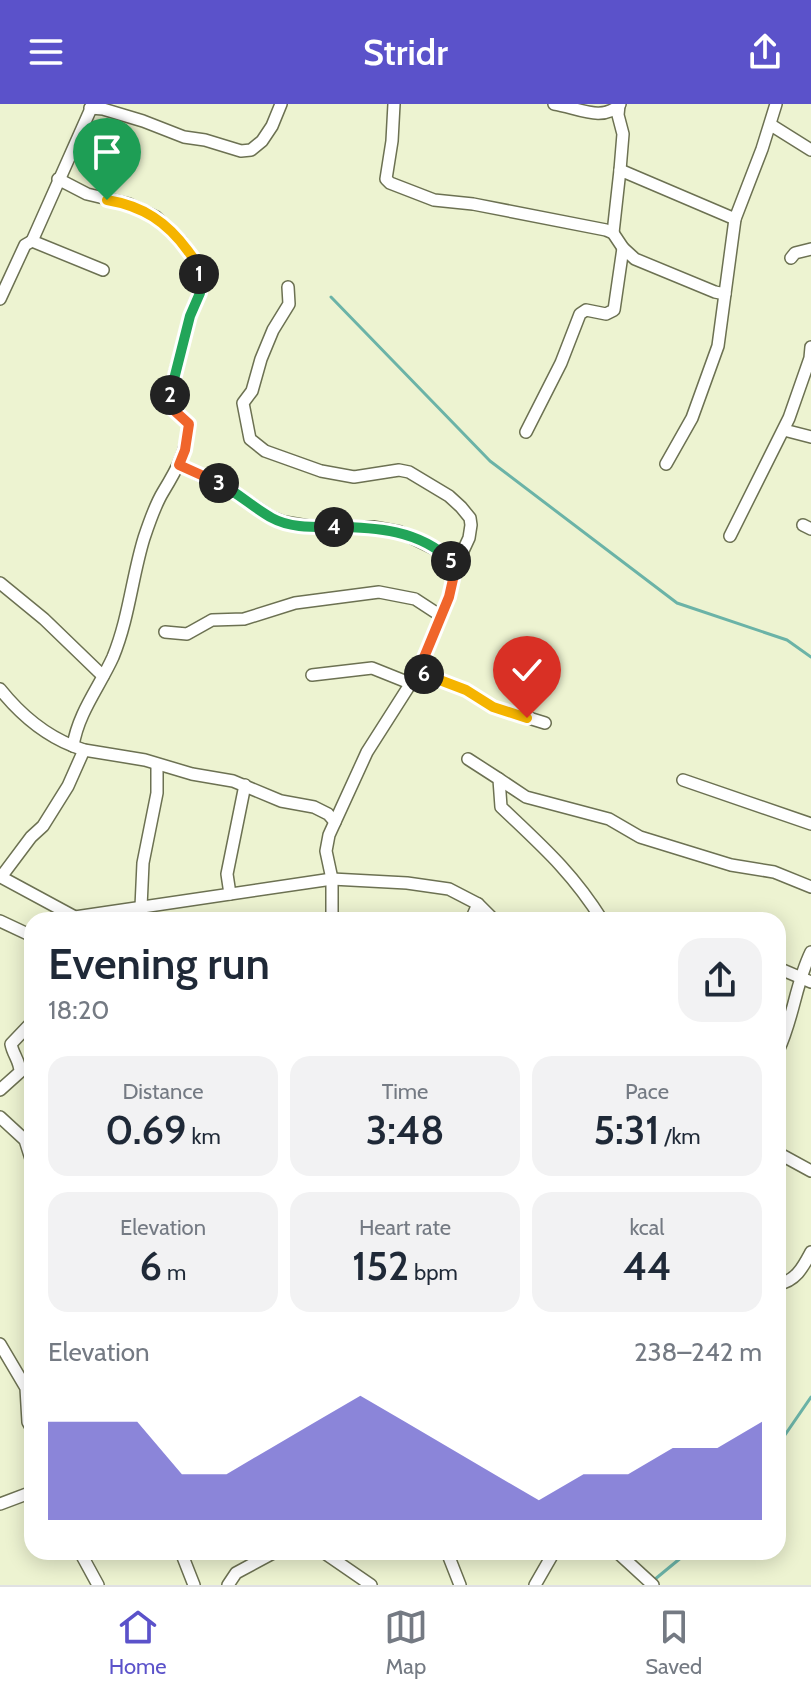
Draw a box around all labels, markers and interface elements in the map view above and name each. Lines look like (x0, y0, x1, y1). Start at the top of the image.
icon: menu (24, 30, 68, 74)
text: Stridr (363, 30, 448, 74)
icon: share (743, 30, 787, 74)
pin (73, 118, 141, 200)
icon: arrive (85, 130, 129, 174)
pin: 1 (179, 254, 219, 294)
text: 1 (195, 260, 203, 287)
pin: 2 (150, 375, 190, 415)
text: 2 (164, 381, 176, 408)
pin: 3 (199, 463, 239, 503)
text: 3 (213, 469, 225, 496)
pin: 4 (314, 507, 354, 547)
text: 4 (327, 513, 341, 540)
pin: 5 (431, 541, 471, 581)
text: 5 (445, 547, 457, 574)
pin (493, 636, 561, 718)
icon: check (505, 648, 549, 692)
pin: 6 (404, 654, 444, 694)
text: 6 (418, 660, 430, 687)
text: Evening run (48, 937, 270, 990)
button: share (678, 938, 762, 1022)
text: 18:20 (48, 994, 109, 1026)
text: Distance (123, 1078, 203, 1105)
text: Time (382, 1078, 428, 1105)
text: Pace (625, 1078, 669, 1105)
text: 0.69 (105, 1105, 187, 1154)
text: 3:48 (366, 1105, 444, 1154)
text: 5:31 (593, 1105, 659, 1154)
text: km (187, 1123, 221, 1150)
text: /km (659, 1123, 701, 1150)
text: Elevation (120, 1214, 206, 1241)
text: Heart rate (359, 1214, 451, 1241)
text: kcal (629, 1214, 665, 1241)
text: 6 (140, 1241, 162, 1290)
text: 152 (352, 1241, 409, 1290)
text: 44 (623, 1241, 671, 1290)
text: m (162, 1259, 186, 1286)
text: bpm (409, 1259, 458, 1286)
text: Elevation (48, 1336, 150, 1368)
text: 238–242 m (634, 1336, 762, 1368)
tab: Home (109, 1605, 167, 1680)
tab: Map (384, 1605, 428, 1680)
tab: Saved (645, 1605, 702, 1680)

